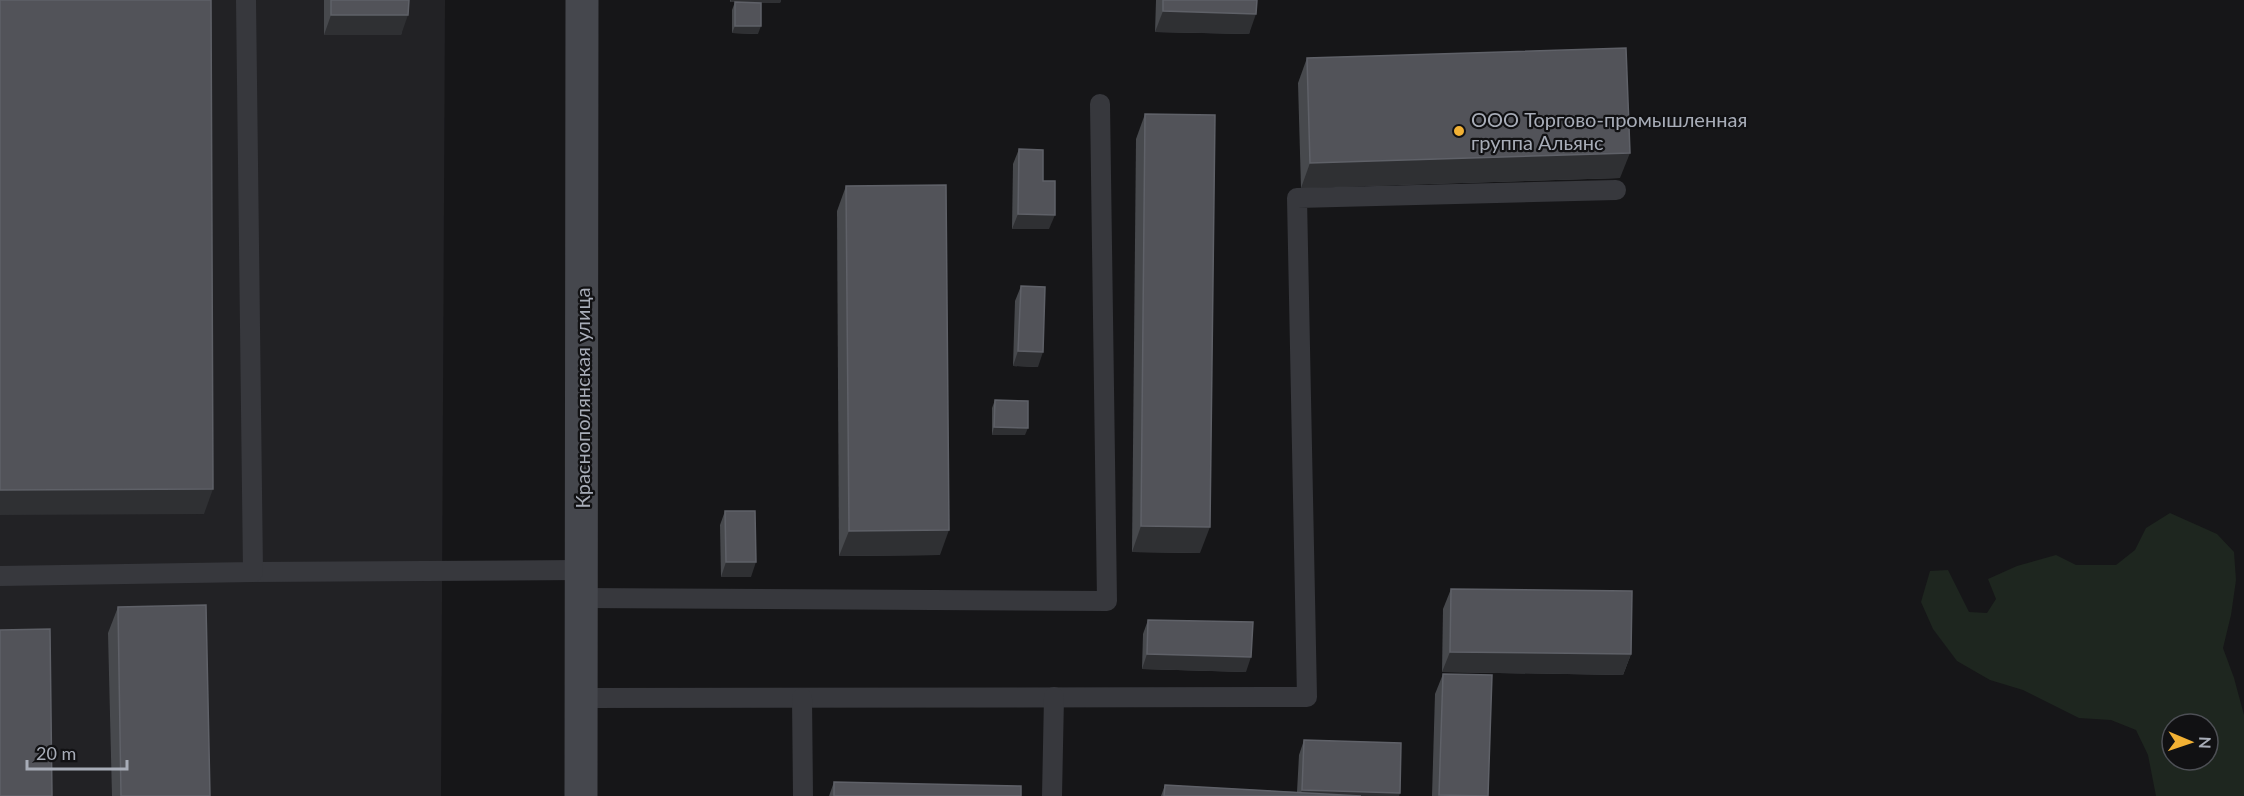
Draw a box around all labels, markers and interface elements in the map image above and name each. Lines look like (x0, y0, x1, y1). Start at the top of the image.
place label: ООО Торгово-промышленная группа Альянс (1471, 107, 1747, 154)
marker: ООО Торгово-промышленная группа Альянс (1452, 124, 1466, 138)
street label: Краснополянская улица (570, 287, 594, 509)
north arrow (2160, 712, 2220, 772)
scale bar (27, 733, 128, 771)
text: N (2196, 736, 2215, 749)
text: 20 m (36, 742, 76, 764)

